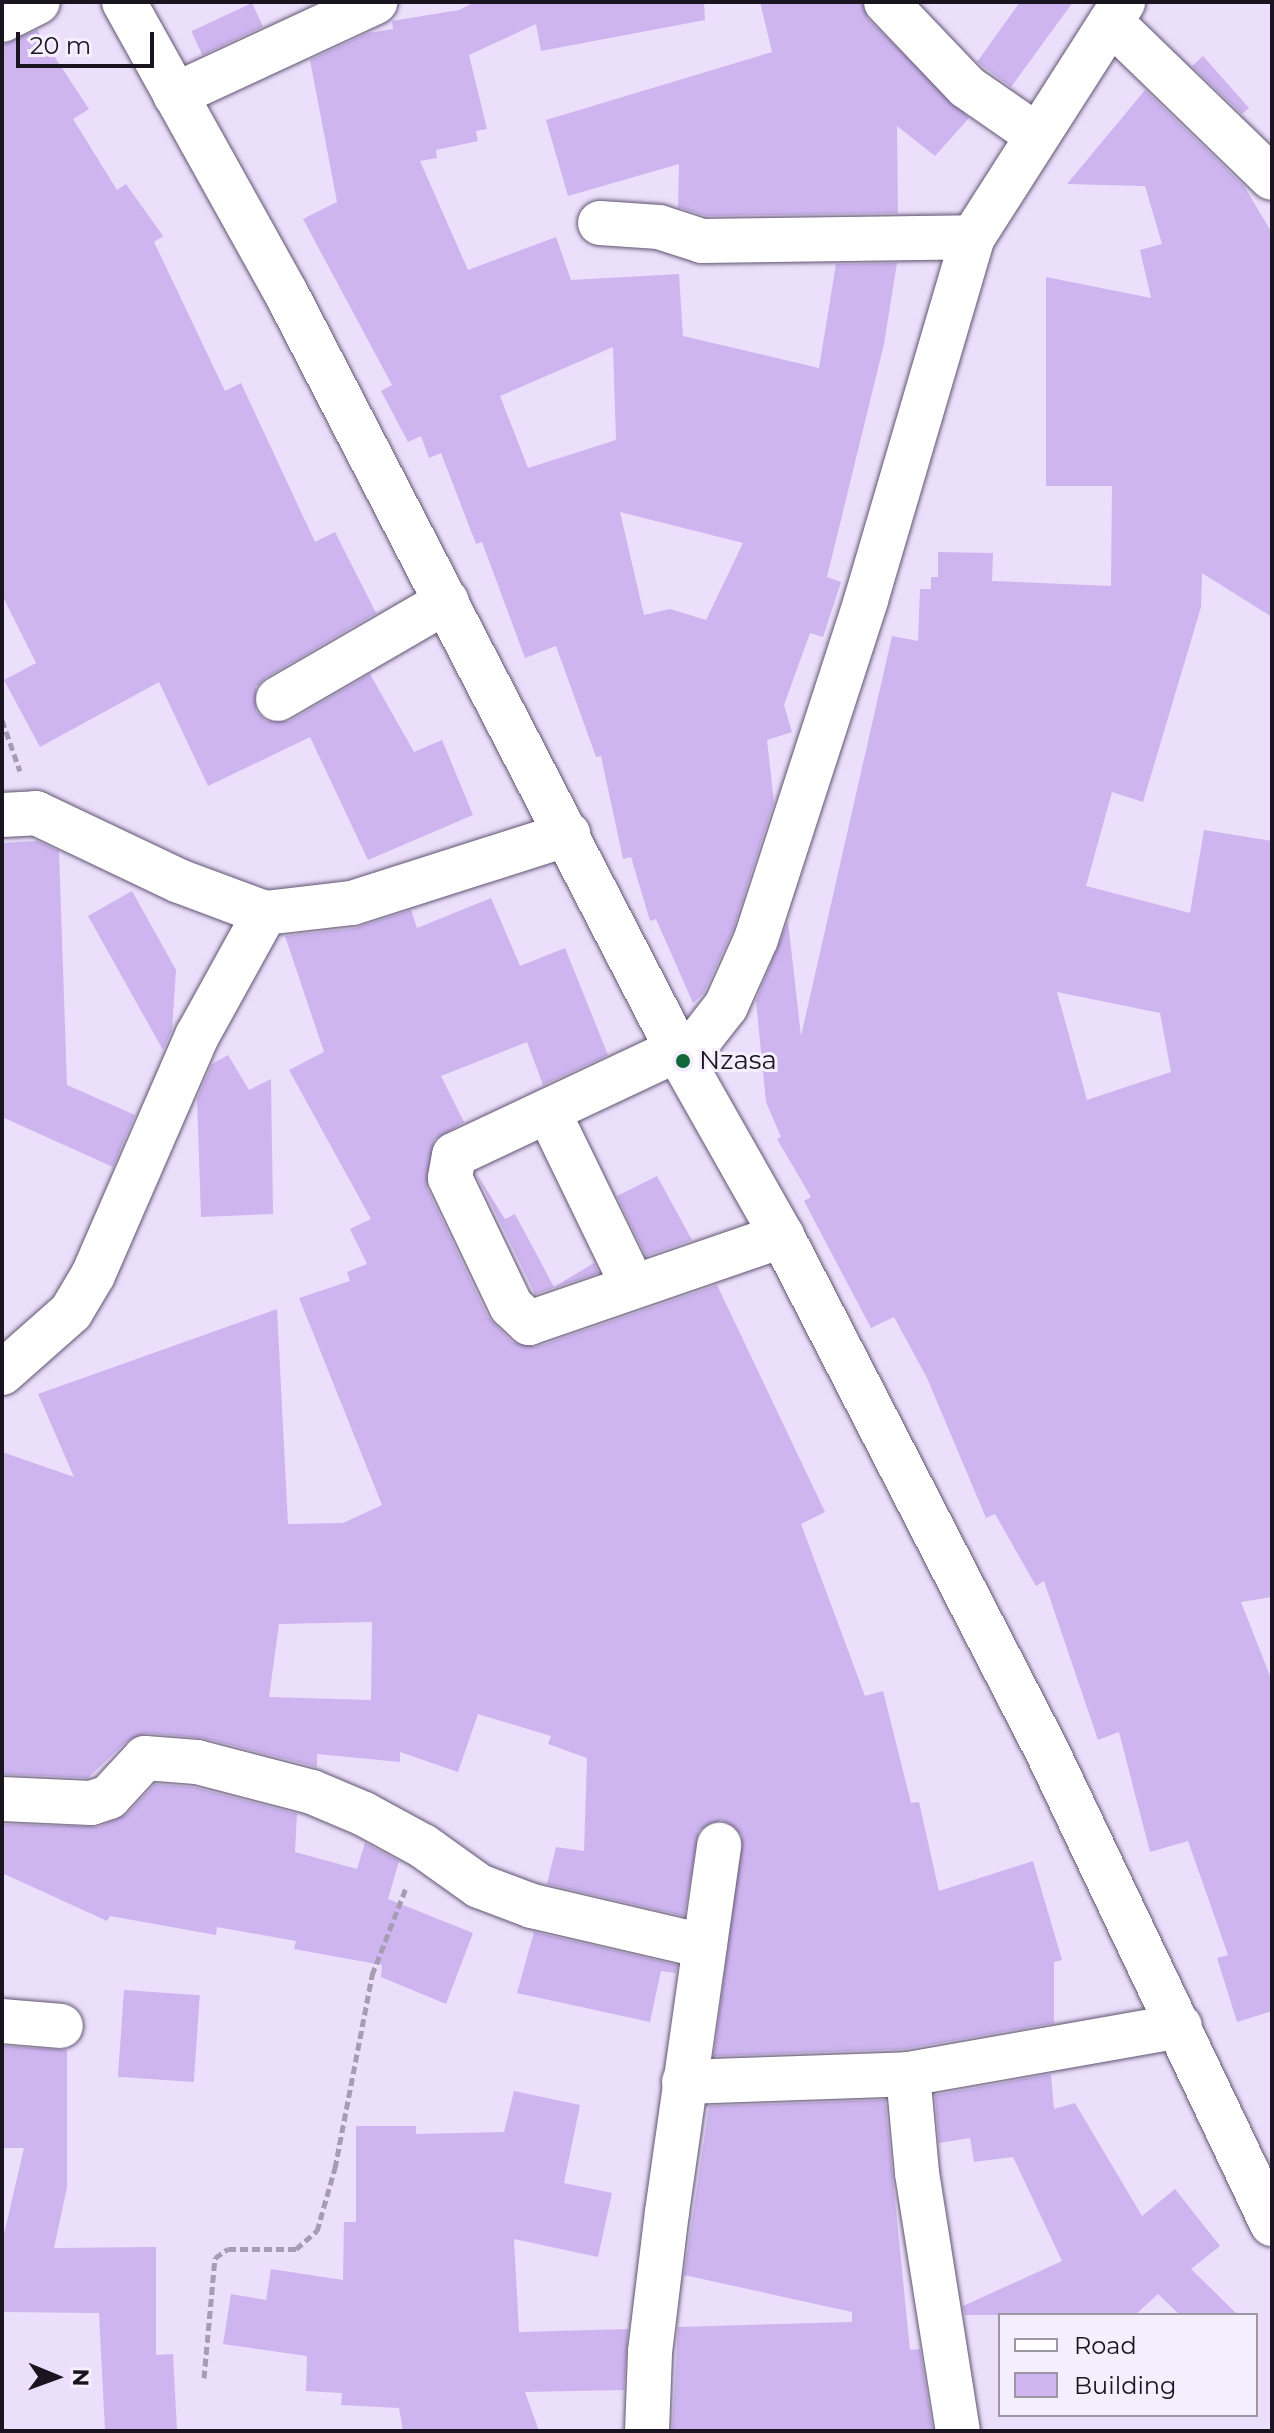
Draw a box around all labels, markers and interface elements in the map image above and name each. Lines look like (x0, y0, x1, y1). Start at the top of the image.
scale bar (20, 16, 158, 66)
text: 20 m (30, 31, 91, 60)
place label: Nzasa (699, 1045, 777, 1077)
marker: Nzasa (674, 1052, 692, 1070)
legend (998, 2313, 1258, 2417)
text: Road (1074, 2331, 1137, 2360)
north arrow (16, 2337, 96, 2417)
text: N (67, 2368, 94, 2387)
text: Building (1074, 2371, 1177, 2400)

